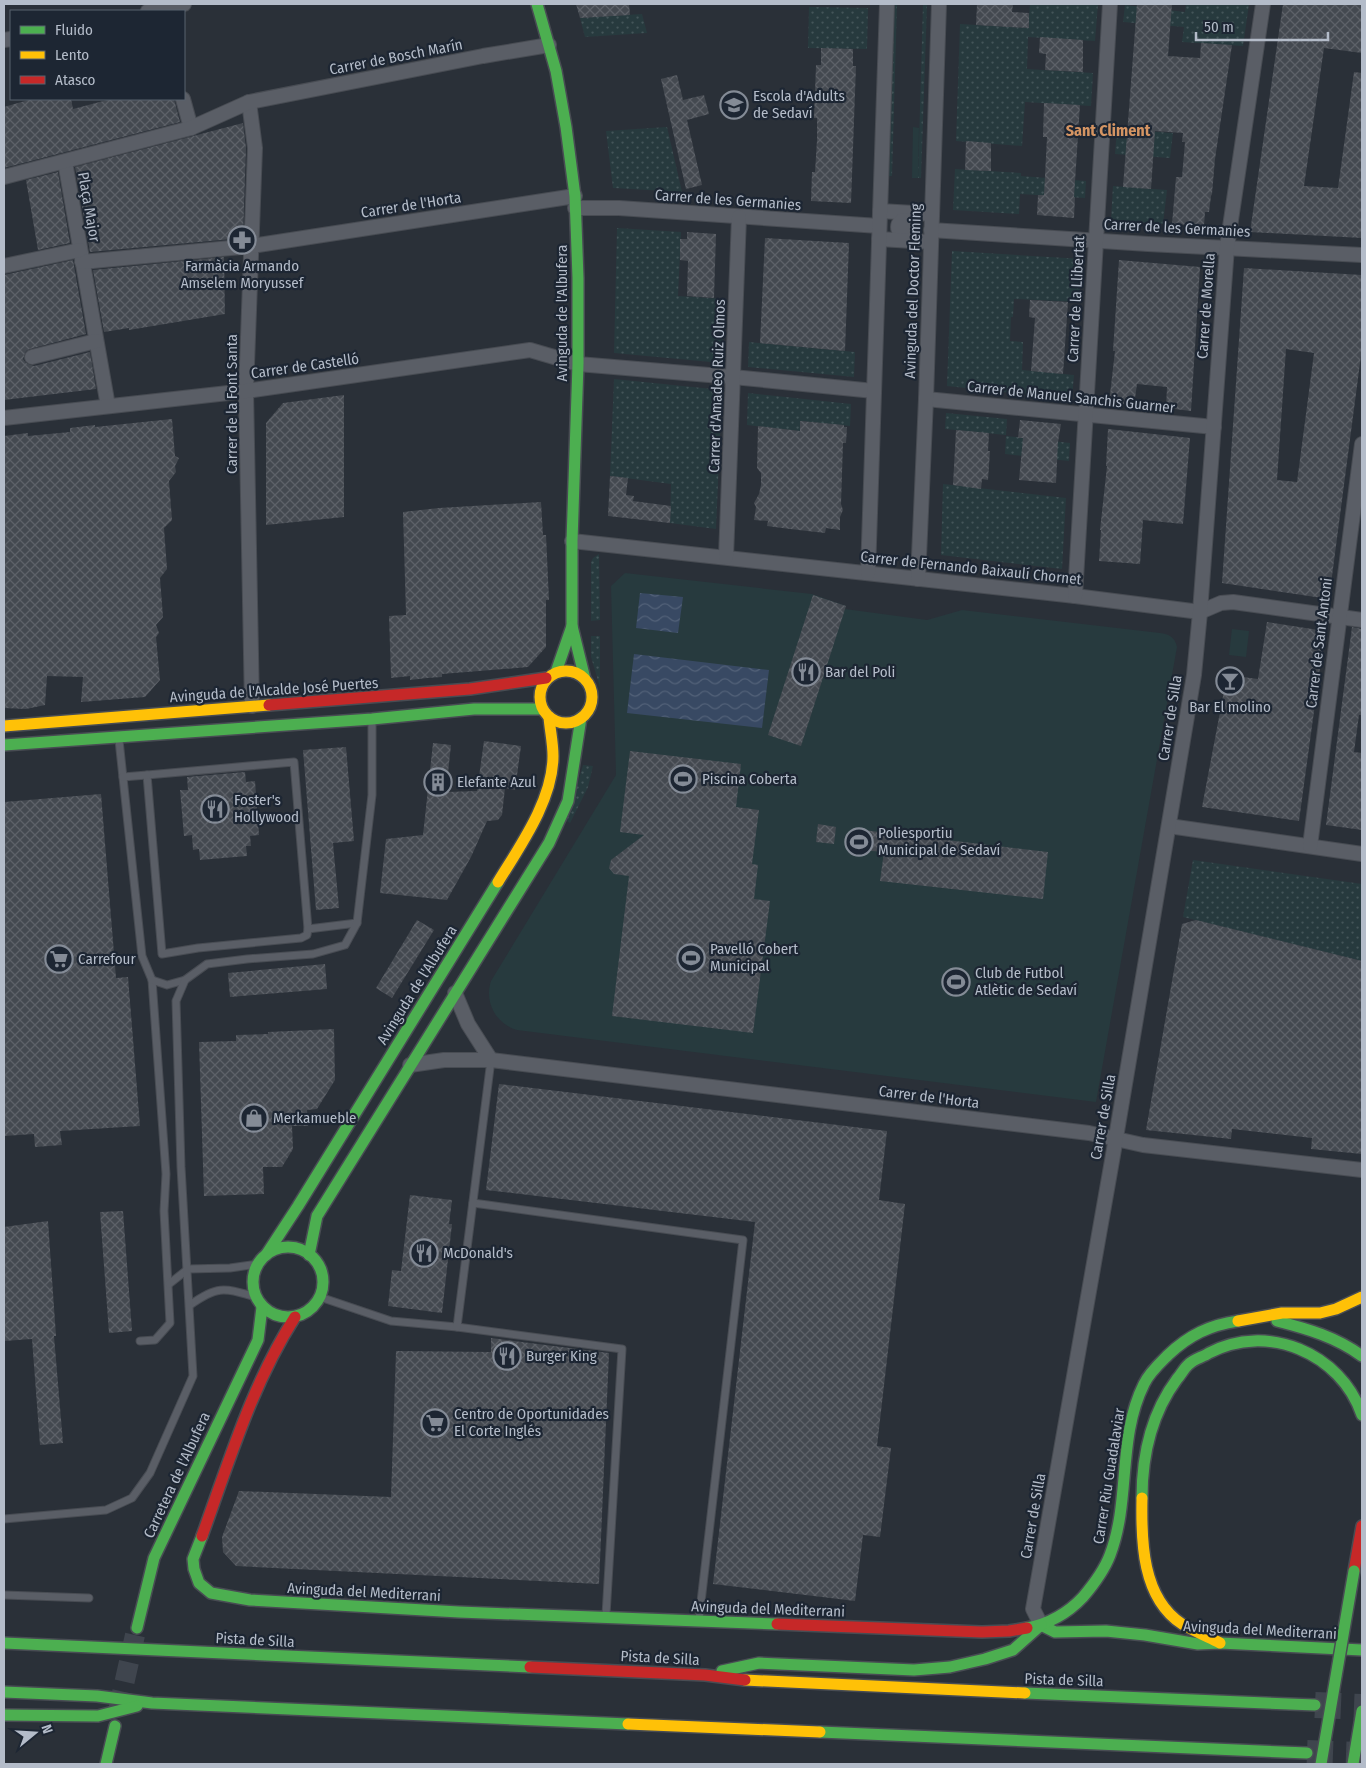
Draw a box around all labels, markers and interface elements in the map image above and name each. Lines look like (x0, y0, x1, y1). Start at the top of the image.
legend (10, 10, 185, 100)
scale bar (1196, 10, 1328, 42)
text: 50 m (1204, 18, 1234, 36)
text: Fluido (55, 21, 93, 39)
street label: Carrer de Bosch Marín (328, 35, 464, 79)
text: Lento (55, 46, 89, 64)
text: Atasco (55, 71, 95, 89)
place label: Escola d'Adults de Sedaví (753, 87, 845, 122)
school or university icon: Escola d'Adults de Sedaví (719, 90, 749, 120)
district label: Sant Climent (1066, 121, 1151, 140)
street label: Plaça Major (74, 171, 104, 244)
street label: Carrer de les Germanies (654, 186, 802, 214)
street label: Carrer de l'Horta (360, 188, 462, 222)
street label: Avinguda del Doctor Fleming (901, 203, 925, 379)
street label: Carrer de les Germanies (1103, 215, 1251, 241)
pharmacy icon: Farmàcia Armando Amselem Moryussef (227, 225, 257, 255)
street label: Carrer de la Llibertat (1064, 235, 1088, 363)
street label: Avinguda de l'Albufera (553, 245, 571, 381)
street label: Carrer de Morella (1193, 253, 1219, 359)
place label: Farmàcia Armando Amselem Moryussef (181, 257, 305, 292)
street label: Carrer d'Amadeo Ruiz Olmos (705, 299, 729, 473)
street label: Carrer de la Font Santa (223, 334, 241, 474)
street label: Carrer de Castelló (250, 349, 360, 382)
street label: Carrer de Manuel Sanchis Guarner (966, 377, 1177, 417)
street label: Carrer de Fernando Baixaulí Chornet (860, 547, 1083, 589)
street label: Carrer de Sant Antoni (1302, 577, 1336, 709)
restaurant icon: Bar del Poli (791, 657, 821, 687)
place label: Bar del Poli (825, 663, 895, 681)
bar icon: Bar El molino (1215, 666, 1245, 696)
street label: Avinguda de l'Alcalde José Puertes (169, 674, 379, 706)
street label: Carrer de Silla (1154, 674, 1186, 762)
place label: Bar El molino (1189, 698, 1271, 716)
sports icon: Piscina Coberta (668, 764, 698, 794)
building icon: Elefante Azul (423, 767, 453, 797)
place label: Piscina Coberta (702, 770, 797, 788)
place label: Elefante Azul (457, 773, 536, 791)
place label: Foster's Hollywood (234, 791, 299, 826)
restaurant icon: Foster's Hollywood (200, 794, 230, 824)
place label: Poliesportiu Municipal de Sedaví (878, 824, 1001, 859)
sports icon: Poliesportiu Municipal de Sedaví (844, 827, 874, 857)
street label: Avinguda de l'Albufera (373, 922, 461, 1048)
place label: Pavelló Cobert Municipal (710, 940, 798, 975)
sports icon: Pavelló Cobert Municipal (676, 943, 706, 973)
supermarket icon: Carrefour (44, 944, 74, 974)
place label: Carrefour (78, 950, 136, 968)
place label: Club de Futbol Atlètic de Sedaví (975, 964, 1077, 999)
sports icon: Club de Futbol Atlètic de Sedaví (941, 967, 971, 997)
street label: Carrer de Silla (1087, 1073, 1119, 1161)
street label: Carrer de l'Horta (878, 1082, 980, 1112)
shop icon: Merkamueble (239, 1103, 269, 1133)
place label: Merkamueble (273, 1109, 357, 1127)
restaurant icon: McDonald's (409, 1238, 439, 1268)
place label: McDonald's (443, 1244, 513, 1262)
restaurant icon: Burger King (492, 1341, 522, 1371)
place label: Burger King (526, 1347, 597, 1365)
place label: Centro de Oportunidades El Corte Inglés (454, 1405, 609, 1440)
street label: Carrer Riu Guadalaviar (1089, 1406, 1129, 1545)
supermarket icon: Centro de Oportunidades El Corte Inglés (420, 1408, 450, 1438)
street label: Carretera de l'Albufera (140, 1409, 214, 1541)
street label: Carrer de Silla (1017, 1472, 1049, 1560)
street label: Avinguda del Mediterrani (287, 1579, 441, 1605)
street label: Avinguda del Mediterrani (691, 1597, 845, 1621)
street label: Avinguda del Mediterrani (1183, 1617, 1337, 1643)
street label: Pista de Silla (215, 1629, 295, 1651)
street label: Pista de Silla (620, 1647, 700, 1669)
street label: Pista de Silla (1024, 1670, 1104, 1690)
north arrow (10, 1708, 60, 1758)
text: N (38, 1723, 56, 1736)

